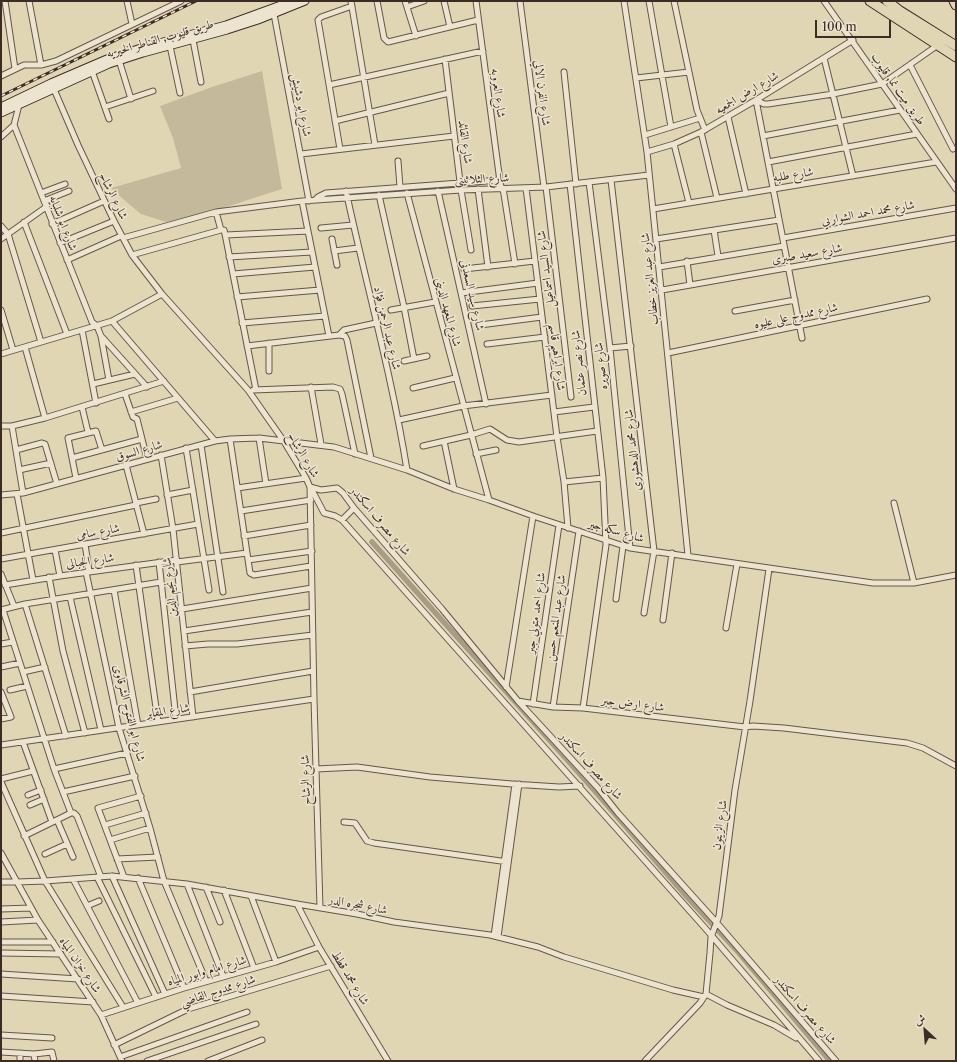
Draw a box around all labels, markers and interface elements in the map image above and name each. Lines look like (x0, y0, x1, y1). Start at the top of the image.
scale bar (817, 12, 893, 38)
street label: طريق قليوب, القناطر الخيريه (105, 17, 215, 61)
text: 100 m (822, 19, 857, 34)
street label: طريق ميت نما, قليوب (868, 50, 928, 128)
street label: شارع الفرن الالي (531, 59, 553, 127)
street label: شارع العروبه (488, 67, 508, 119)
street label: شارع ارض الجمعيه (713, 68, 781, 118)
street label: شارع ابو دشيش (288, 72, 314, 138)
street label: شارع القائد (455, 119, 475, 165)
street label: شارع طلبه (772, 165, 814, 185)
street label: شارع الرشاح (96, 170, 130, 222)
street label: شارع الثلاثينى (454, 171, 510, 187)
street label: شارع ابو شلبايه (46, 193, 80, 253)
street label: شارع محمد احمد الشواربي (820, 198, 916, 228)
street label: شارع السيد اسماعيل (534, 230, 558, 308)
street label: شارع عبد العزيز خطاب (638, 232, 662, 326)
street label: شارع سعيد صبرى (771, 241, 843, 267)
street label: شارع سيد السعدنى (457, 258, 487, 332)
street label: شارع المعهد الدينى (432, 276, 464, 348)
street label: شارع عبد الرحمن فؤاد (370, 285, 404, 371)
street label: شارع ممدوح على عليوه (753, 300, 839, 332)
street label: شارع ابراهيم قاسم (546, 323, 568, 391)
street label: شارع نصر عثمان (568, 329, 590, 397)
street label: شارع صويره (591, 342, 611, 390)
street label: شارع محمد الدهشورى (622, 408, 644, 492)
street label: شارع الرشاح (284, 430, 322, 480)
street label: شارع السوق (114, 437, 164, 465)
street label: شارع مصرف اسكندر (347, 483, 413, 559)
street label: شارع سكه جير (586, 516, 646, 546)
street label: شارع سامى (75, 521, 121, 543)
street label: شارع الجبالى (65, 550, 115, 572)
street label: شارع نجم الدين (160, 556, 180, 618)
street label: شارع احمد متولي جبر (523, 572, 549, 654)
street label: شارع عبد المنعم حسن (543, 574, 569, 662)
street label: شارع ابو الفتوح الشرقاوى (110, 663, 148, 763)
street label: شارع ارض جبر (601, 693, 665, 715)
street label: شارع المقابر (145, 701, 191, 721)
street label: شارع مصرف اسكندر (557, 729, 625, 803)
street label: شارع الرشاح (298, 755, 314, 805)
street label: شارع الزيتون (709, 799, 731, 851)
street label: شارع شجره الدر (328, 892, 388, 918)
street label: شارع خزان المياه (56, 934, 104, 996)
street label: شارع محمد قطط (328, 948, 372, 1008)
street label: شارع امام وابور المياه (166, 953, 248, 989)
street label: شارع ممدوح القاضي (179, 972, 257, 1010)
street label: شارع مصرف اسكندر (771, 973, 839, 1047)
north arrow (905, 1010, 945, 1050)
text: ش (912, 1011, 928, 1028)

